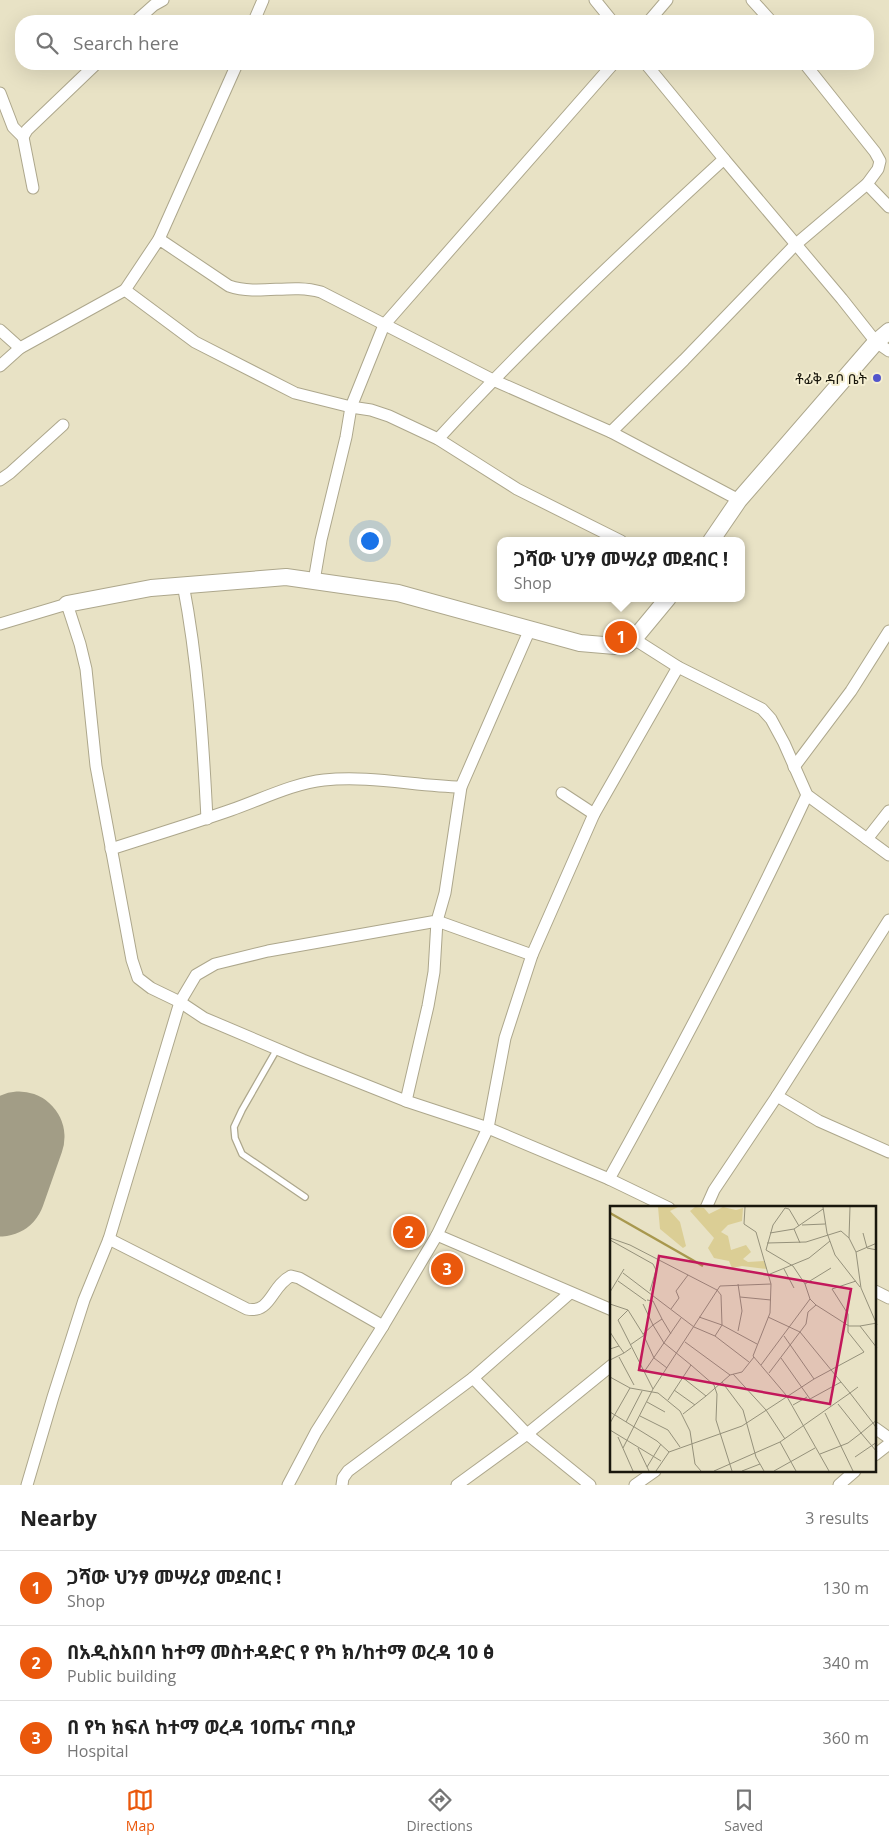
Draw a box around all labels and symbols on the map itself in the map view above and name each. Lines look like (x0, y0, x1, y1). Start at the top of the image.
place label: ቶፊቅ ዳቦ ቤት (795, 369, 868, 388)
marker: ቶፊቅ ዳቦ ቤት (871, 372, 883, 384)
your location (357, 528, 383, 554)
pin: 1 (605, 618, 637, 656)
inset map (610, 1206, 876, 1472)
pin: 2 (393, 1213, 425, 1251)
pin: 3 (431, 1250, 463, 1288)

